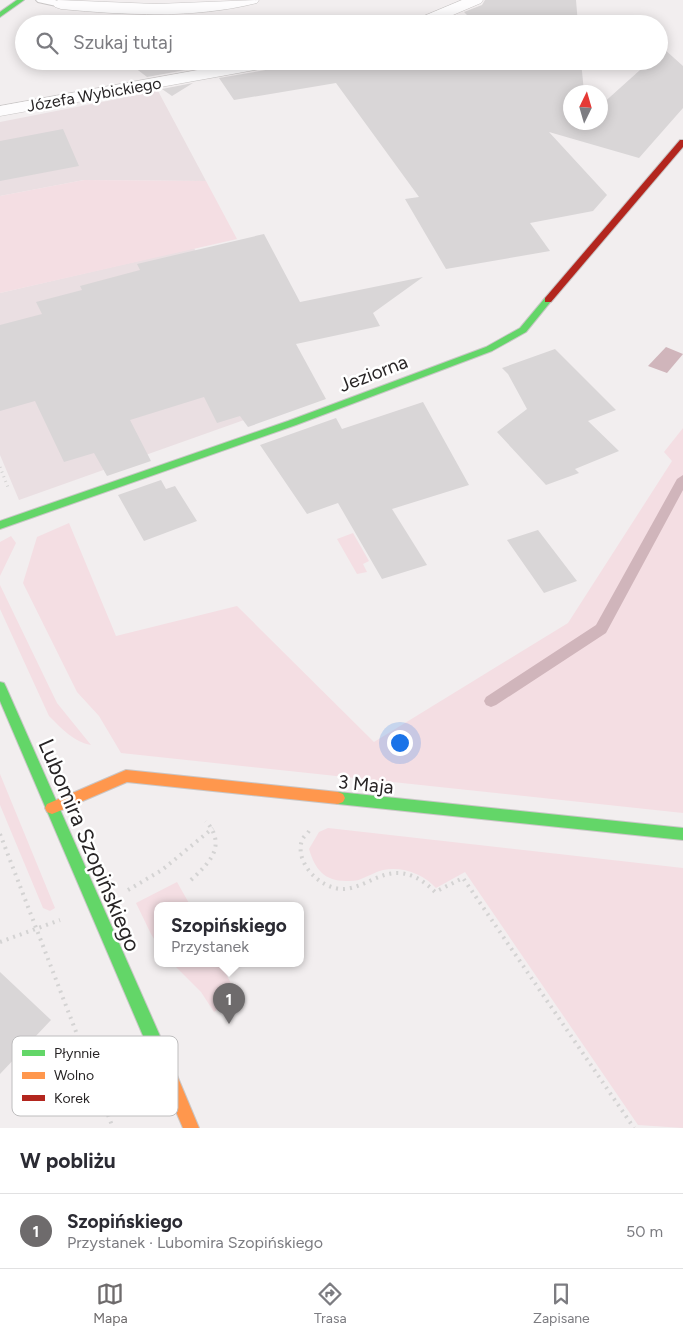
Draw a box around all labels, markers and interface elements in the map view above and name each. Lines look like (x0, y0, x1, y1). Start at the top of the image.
search box (15, 15, 668, 70)
icon: search (33, 29, 61, 57)
text: Szukaj tutaj (73, 31, 173, 54)
street label: Józefa Wybickiego (25, 73, 163, 116)
north arrow (563, 85, 608, 130)
street label: Jeziorna (336, 350, 411, 397)
your location (387, 730, 413, 756)
street label: Lubomira Szopińskiego (32, 735, 147, 956)
street label: 3 Maja (337, 770, 395, 799)
popup (154, 902, 304, 967)
text: Szopińskiego (171, 914, 287, 937)
text: Przystanek (171, 937, 249, 956)
pin: 1 (213, 983, 245, 1024)
legend (12, 1036, 178, 1116)
text: Płynnie (54, 1045, 100, 1062)
text: Wolno (54, 1067, 94, 1084)
text: Korek (54, 1090, 90, 1107)
text: W pobliżu (20, 1148, 116, 1173)
text: Szopińskiego (67, 1210, 183, 1233)
text: 1 (33, 1222, 39, 1241)
text: 50 m (626, 1222, 663, 1241)
text: Przystanek · Lubomira Szopińskiego (67, 1233, 323, 1252)
tab: Mapa (93, 1280, 128, 1327)
tab: Trasa (314, 1280, 347, 1327)
tab: Zapisane (533, 1280, 590, 1327)

